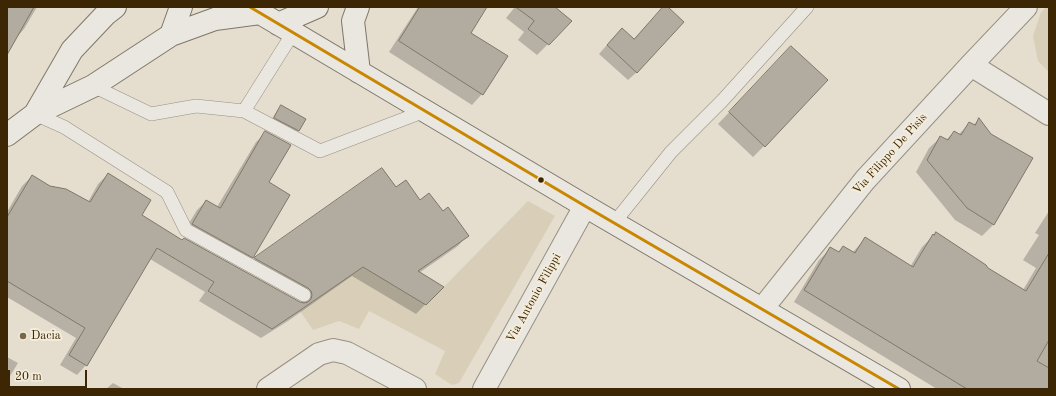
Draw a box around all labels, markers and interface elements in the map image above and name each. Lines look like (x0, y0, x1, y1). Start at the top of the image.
street label: Via Filippo De Pisis (850, 110, 930, 198)
unlabelled marker (536, 175, 546, 185)
street label: Via Antonio Filippi (504, 251, 564, 345)
place label: Dacia (31, 329, 61, 343)
marker: Dacia (18, 331, 28, 341)
scale bar (10, 362, 89, 388)
text: 20 m (15, 371, 42, 383)

